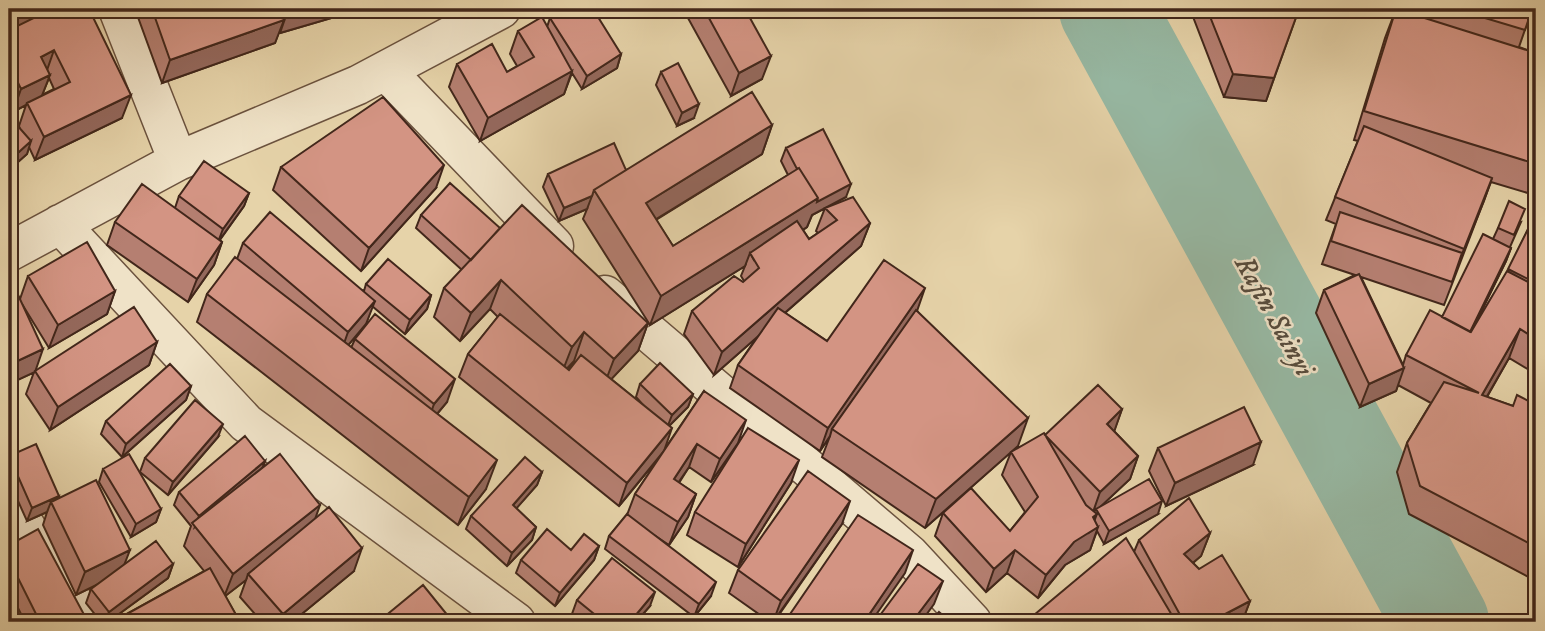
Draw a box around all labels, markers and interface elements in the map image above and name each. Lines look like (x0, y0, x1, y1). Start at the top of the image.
water label: Rafin Sainyi (1226, 248, 1322, 384)

